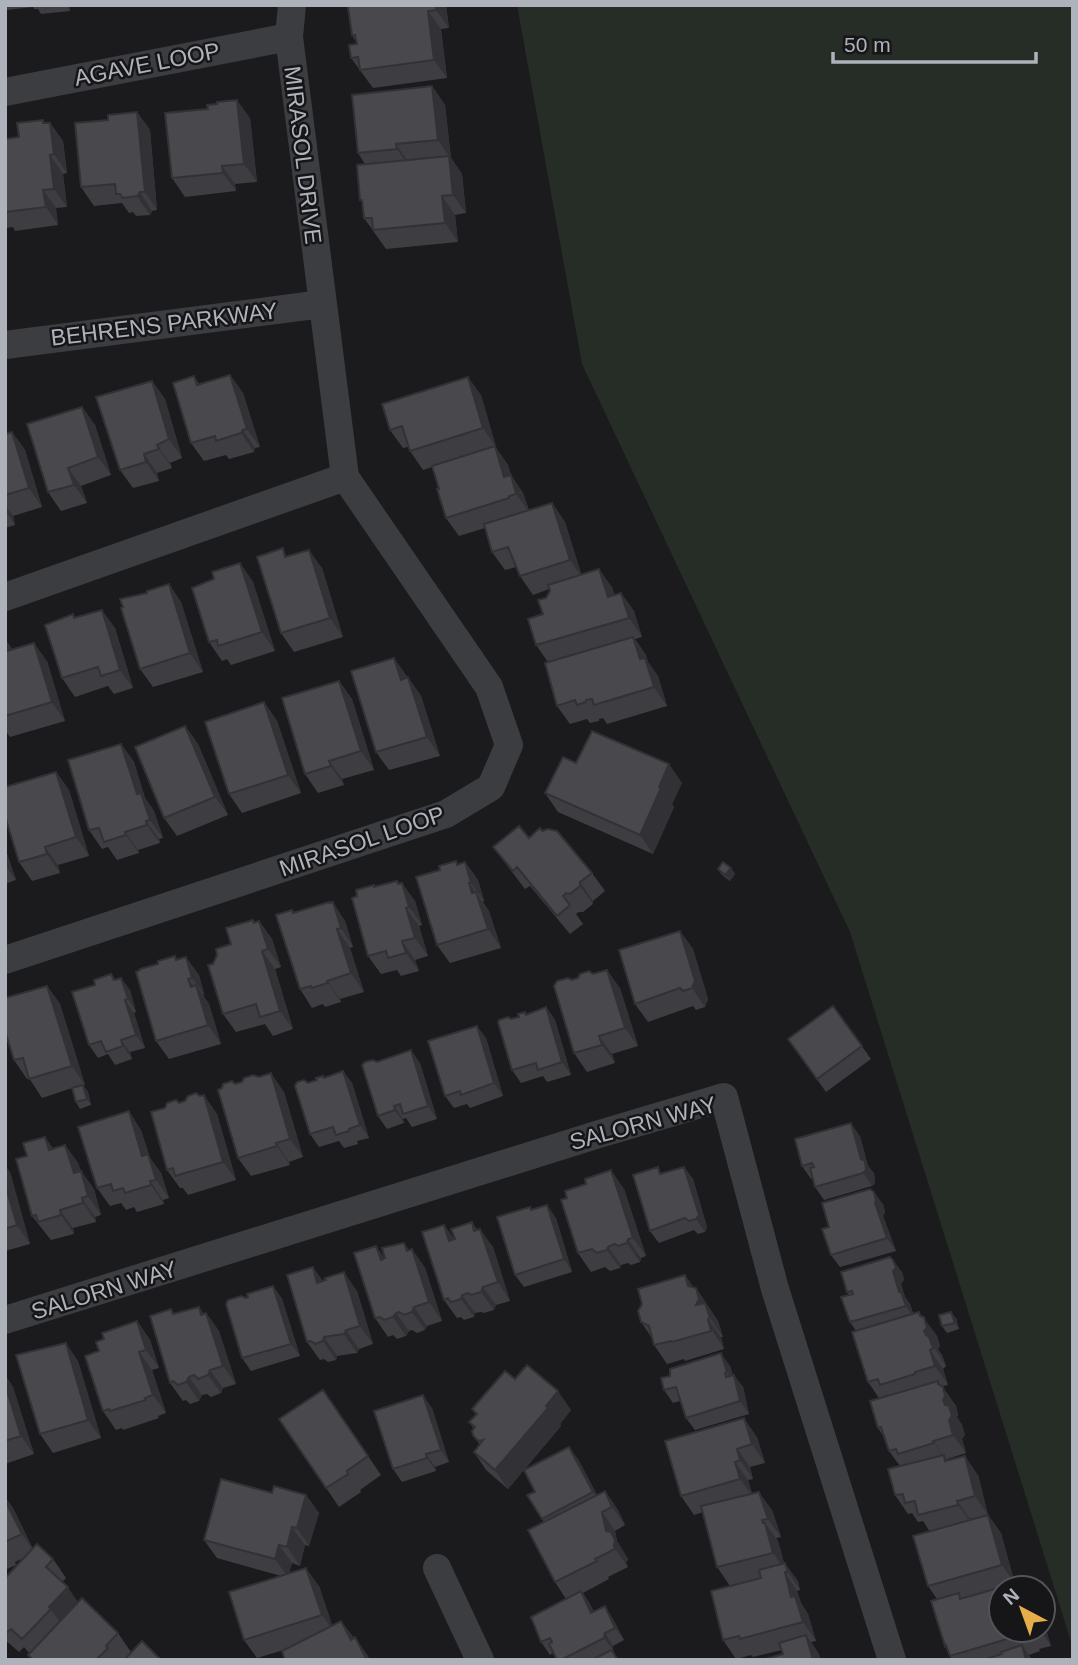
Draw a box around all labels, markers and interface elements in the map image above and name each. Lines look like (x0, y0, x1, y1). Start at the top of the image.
scale bar (833, 21, 1036, 65)
text: 50 m (844, 33, 891, 56)
street label: AGAVE LOOP (72, 37, 222, 91)
street label: MIRASOL DRIVE (279, 64, 327, 246)
street label: BEHRENS PARKWAY (49, 297, 279, 351)
street label: MIRASOL LOOP (276, 801, 448, 881)
street label: SALORN WAY (567, 1091, 719, 1155)
street label: SALORN WAY (28, 1256, 180, 1324)
north arrow (987, 1574, 1057, 1644)
text: N (999, 1584, 1023, 1609)

